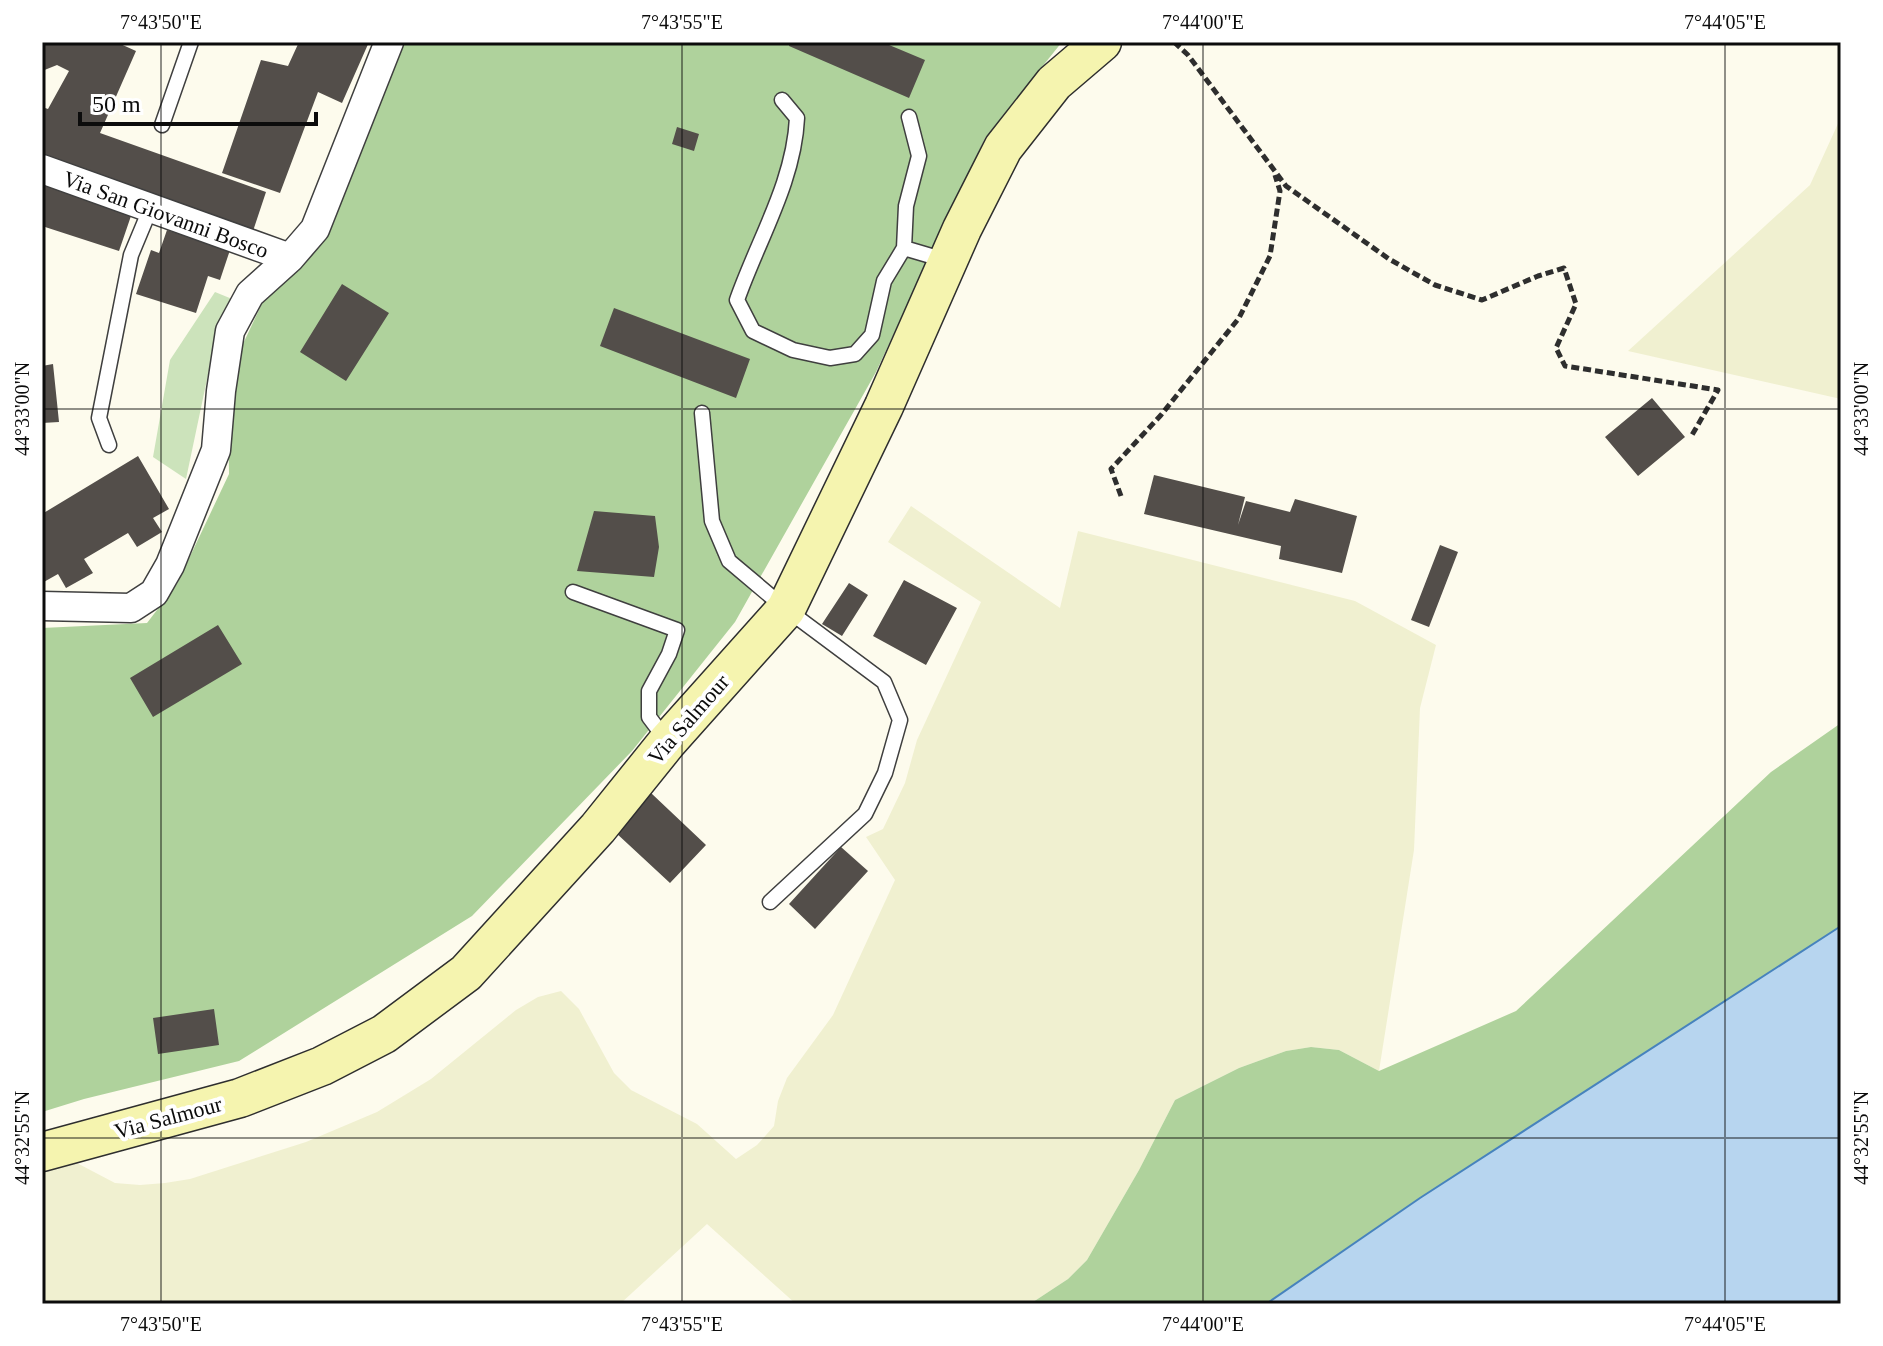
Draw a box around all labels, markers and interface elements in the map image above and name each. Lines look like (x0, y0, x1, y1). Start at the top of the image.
text: 7°43'50"E (120, 11, 202, 33)
text: 7°43'55"E (641, 11, 723, 33)
text: 7°44'00"E (1162, 11, 1244, 33)
text: 7°44'05"E (1684, 11, 1766, 33)
scale bar (80, 76, 316, 126)
text: 50 m (92, 91, 141, 117)
street label: Via San Giovanni Bosco (60, 166, 272, 263)
text: 44°33'00"N (11, 362, 33, 456)
text: 44°33'00"N (1850, 362, 1872, 456)
street label: Via Salmour (643, 669, 734, 769)
text: 44°32'55"N (11, 1091, 33, 1185)
street label: Via Salmour (112, 1091, 225, 1144)
text: 44°32'55"N (1850, 1091, 1872, 1185)
text: 7°43'50"E (120, 1313, 202, 1335)
text: 7°43'55"E (641, 1313, 723, 1335)
text: 7°44'00"E (1162, 1313, 1244, 1335)
text: 7°44'05"E (1684, 1313, 1766, 1335)

